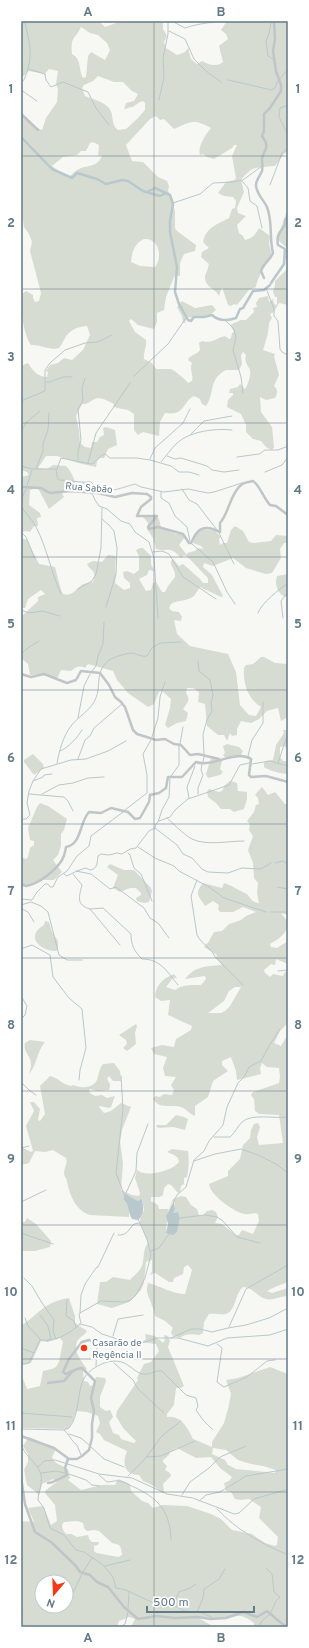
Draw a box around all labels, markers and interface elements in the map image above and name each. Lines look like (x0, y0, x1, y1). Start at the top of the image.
text: A (83, 5, 93, 21)
text: B (217, 5, 226, 21)
text: 1 (8, 82, 14, 98)
text: 1 (295, 82, 301, 98)
text: 2 (7, 216, 15, 232)
text: 2 (294, 216, 302, 232)
text: 3 (7, 350, 15, 366)
text: 3 (294, 350, 302, 366)
street label: Rua Sabäo (65, 480, 114, 497)
text: 4 (7, 483, 15, 499)
text: 4 (294, 483, 302, 499)
text: 5 (7, 617, 15, 633)
text: 5 (294, 617, 302, 633)
text: 6 (7, 751, 15, 767)
text: 6 (294, 751, 302, 767)
text: 7 (8, 884, 15, 900)
text: 7 (295, 884, 302, 900)
text: 8 (7, 1018, 15, 1034)
text: 8 (294, 1018, 302, 1034)
text: 9 (7, 1152, 15, 1168)
text: 9 (294, 1152, 302, 1168)
text: 10 (4, 1285, 18, 1301)
text: 10 (291, 1285, 305, 1301)
place label: Casarão de Regência II (92, 1337, 142, 1362)
marker: Casarão de Regência II (79, 1343, 89, 1353)
text: 11 (6, 1419, 16, 1435)
text: 11 (293, 1419, 303, 1435)
text: 12 (4, 1553, 18, 1569)
text: 12 (291, 1553, 305, 1569)
north arrow (34, 1574, 74, 1614)
scale bar (147, 1588, 254, 1614)
text: N (45, 1595, 57, 1610)
text: 500 m (153, 1595, 189, 1611)
text: A (83, 1631, 93, 1647)
text: B (217, 1631, 226, 1647)

